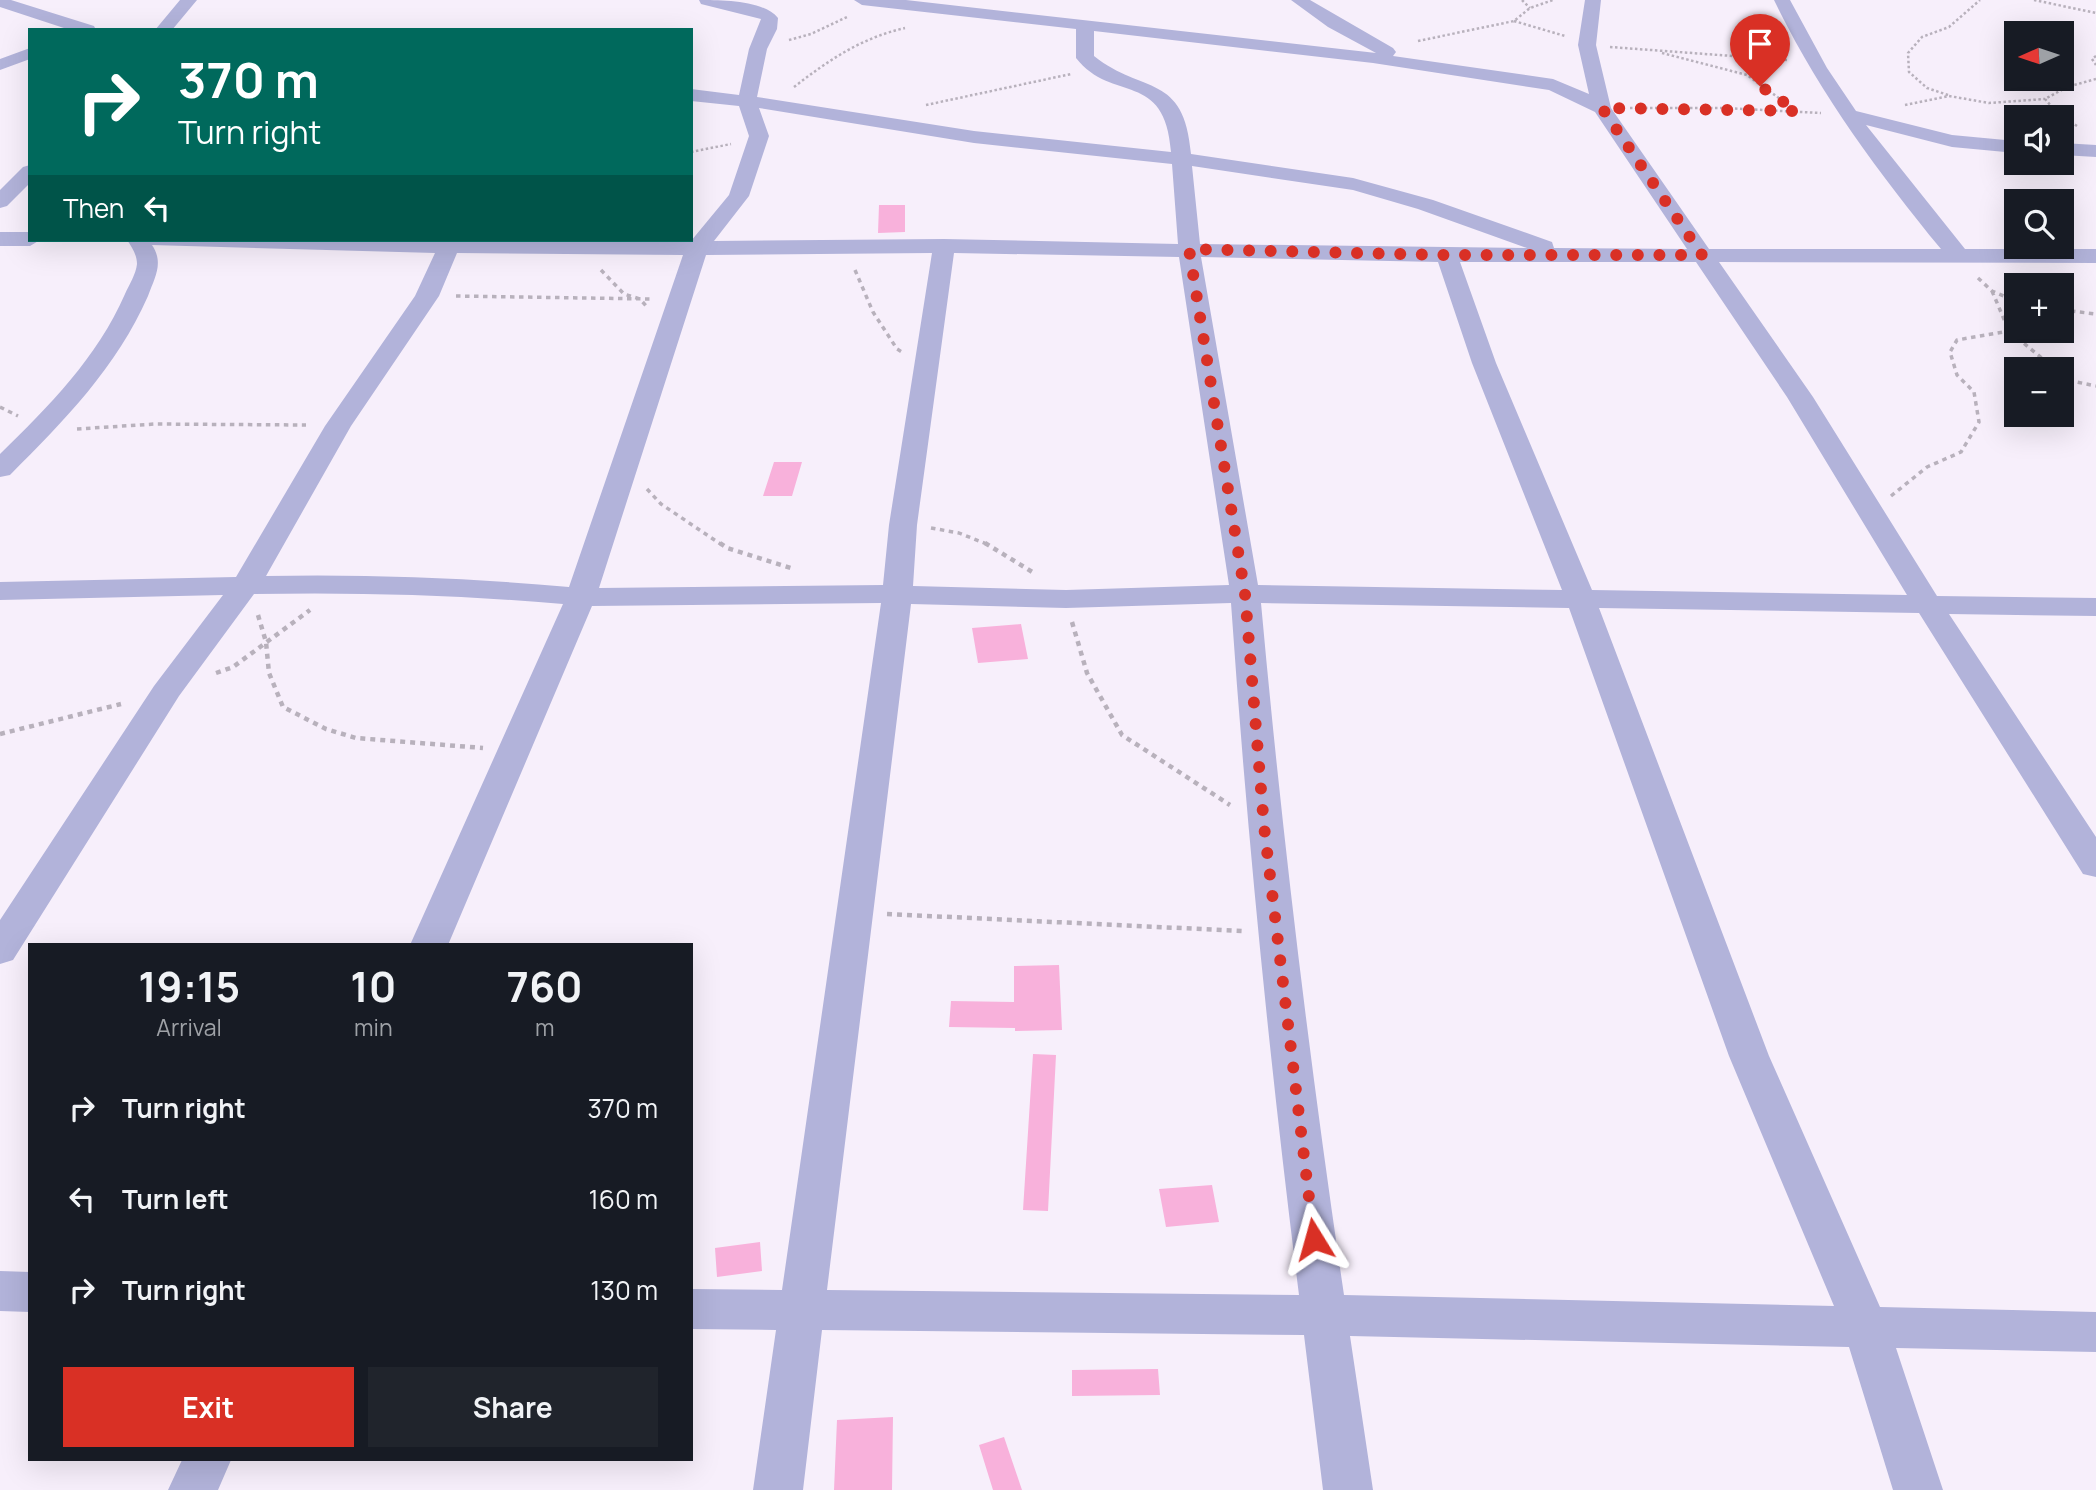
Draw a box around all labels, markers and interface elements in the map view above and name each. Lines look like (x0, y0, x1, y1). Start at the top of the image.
pin (1730, 14, 1790, 86)
north arrow (2004, 21, 2074, 91)
map controls (2004, 21, 2074, 427)
icon: arrive (1741, 25, 1779, 63)
text: 370 m (178, 46, 319, 113)
icon: right (63, 56, 154, 147)
button: sound (2004, 105, 2074, 175)
text: Turn right (178, 110, 321, 154)
icon: left (138, 189, 176, 227)
button: search (2004, 189, 2074, 259)
text: Then (63, 190, 124, 226)
button: + (2004, 273, 2074, 343)
button: − (2004, 357, 2074, 427)
text: 19:15 (138, 957, 240, 1015)
text: 10 (350, 957, 396, 1015)
text: 760 (507, 957, 583, 1015)
text: Arrival (156, 1011, 222, 1043)
text: min (354, 1011, 393, 1043)
text: m (535, 1011, 554, 1043)
icon: right (63, 1089, 101, 1127)
text: Turn right (122, 1090, 246, 1126)
text: 370 m (587, 1090, 658, 1126)
icon: left (63, 1180, 101, 1218)
text: Turn left (122, 1181, 229, 1217)
text: 160 m (589, 1181, 658, 1217)
position arrow (1277, 1202, 1351, 1276)
icon: right (63, 1271, 101, 1309)
text: Turn right (122, 1272, 246, 1308)
text: 130 m (590, 1272, 658, 1308)
button: Exit (63, 1367, 354, 1447)
button: Share (368, 1367, 658, 1447)

